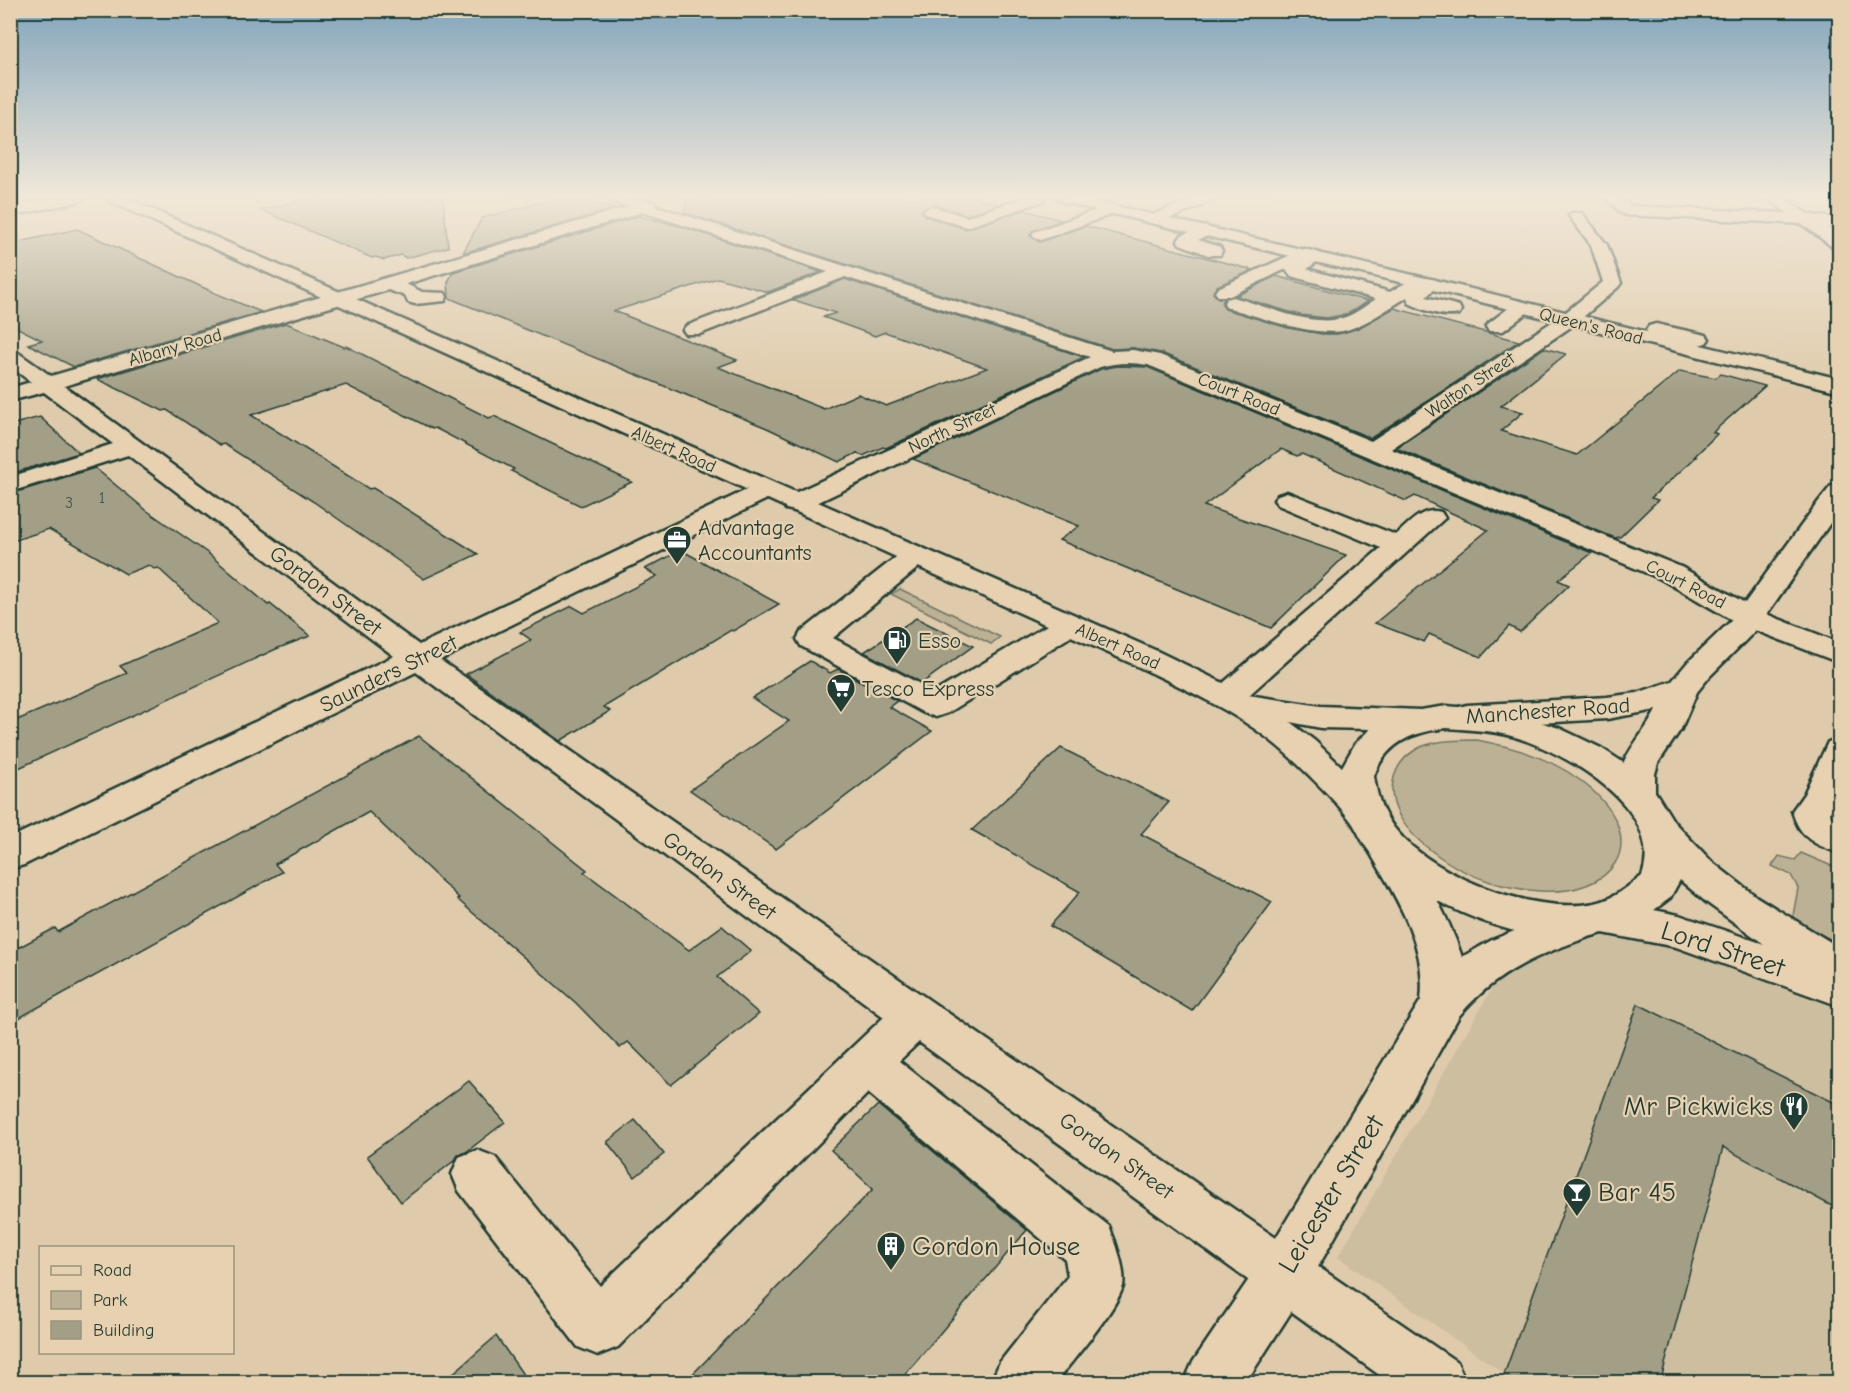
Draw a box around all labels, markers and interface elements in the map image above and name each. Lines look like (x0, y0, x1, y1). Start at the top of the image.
street label: Queen's Road (1537, 303, 1645, 349)
street label: Albany Road (126, 324, 224, 371)
street label: Walton Street (1422, 347, 1519, 423)
street label: Court Road (1195, 368, 1283, 420)
street label: North Street (905, 399, 1000, 458)
street label: Albert Road (628, 422, 719, 477)
house number: 1 (99, 489, 105, 507)
house number: 3 (65, 494, 73, 512)
place label: Advantage Accountants (698, 515, 812, 566)
office icon: Advantage Accountants (661, 524, 693, 566)
street label: Gordon Street (264, 540, 387, 642)
street label: Court Road (1642, 555, 1729, 614)
street label: Albert Road (1072, 619, 1163, 674)
fuel station icon: Esso (881, 624, 913, 666)
place label: Esso (918, 628, 961, 654)
street label: Saunders Street (315, 629, 462, 718)
supermarket icon: Tesco Express (825, 672, 857, 714)
place label: Tesco Express (862, 676, 994, 702)
street label: Manchester Road (1465, 692, 1631, 730)
street label: Gordon Street (658, 826, 782, 926)
street label: Lord Street (1657, 915, 1790, 984)
restaurant icon: Mr Pickwicks (1778, 1090, 1810, 1132)
place label: Mr Pickwicks (1624, 1091, 1773, 1122)
street label: Gordon Street (1054, 1107, 1179, 1205)
street label: Leicester Street (1272, 1109, 1391, 1279)
bar icon: Bar 45 (1561, 1176, 1593, 1218)
place label: Bar 45 (1598, 1177, 1676, 1208)
building icon: Gordon House (875, 1230, 907, 1272)
place label: Gordon House (912, 1231, 1080, 1262)
legend (39, 1246, 234, 1354)
text: Road (93, 1260, 132, 1281)
text: Park (93, 1290, 128, 1311)
text: Building (93, 1320, 155, 1341)

